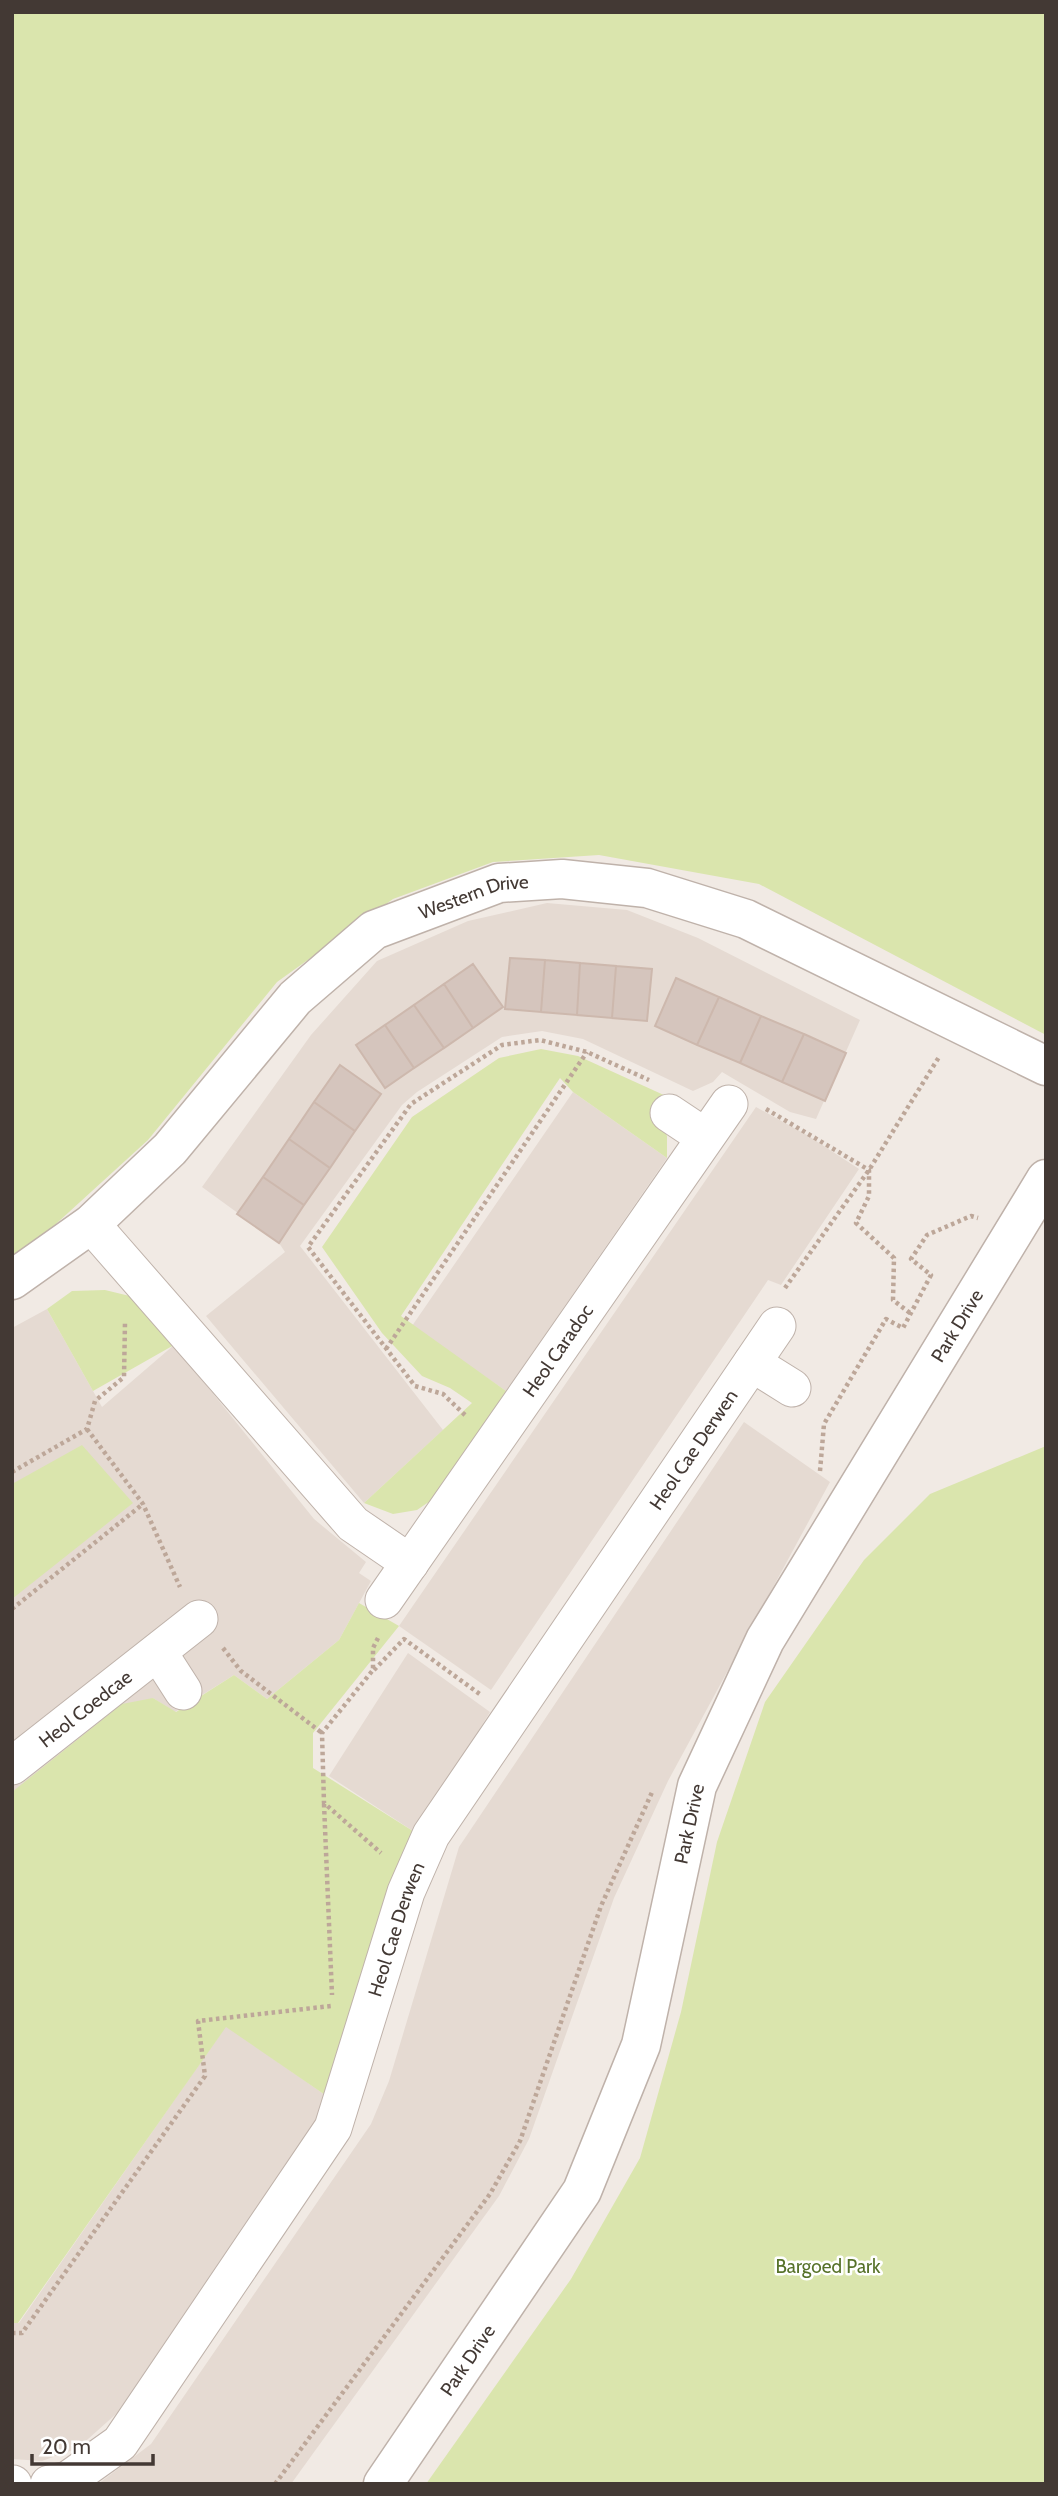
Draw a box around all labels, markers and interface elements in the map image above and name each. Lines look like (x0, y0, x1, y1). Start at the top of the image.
street label: Western Drive (416, 870, 530, 924)
street label: Park Drive (926, 1285, 988, 1366)
street label: Heol Caradoc (518, 1300, 598, 1401)
street label: Heol Cae Derwen (645, 1385, 743, 1514)
street label: Heol Coedcae (34, 1665, 137, 1753)
street label: Park Drive (670, 1782, 709, 1866)
street label: Heol Cae Derwen (363, 1859, 430, 1999)
park label: Bargoed Park (775, 2255, 881, 2278)
street label: Park Drive (435, 2320, 500, 2400)
scale bar (32, 2422, 152, 2466)
text: 20 m (42, 2434, 91, 2459)

